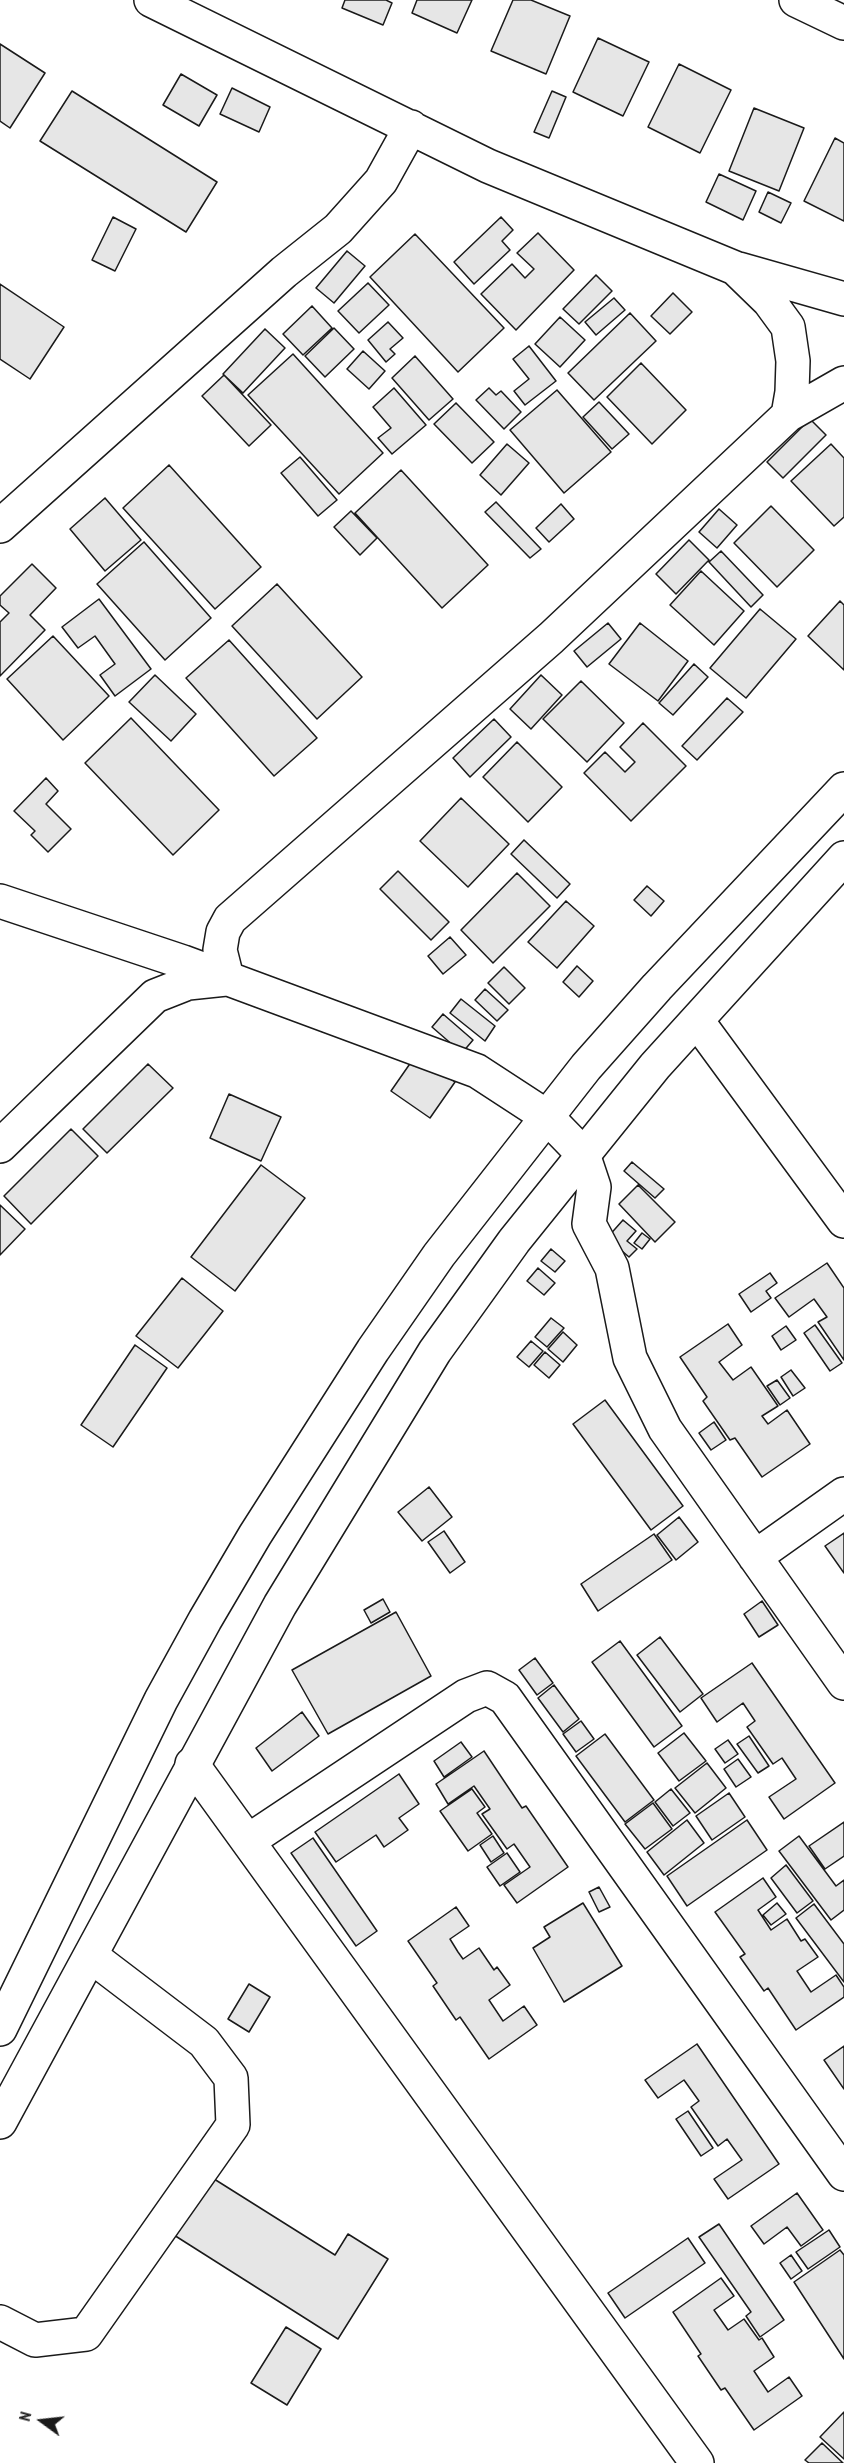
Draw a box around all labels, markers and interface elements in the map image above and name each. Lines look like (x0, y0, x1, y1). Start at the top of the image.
north arrow (12, 2391, 72, 2451)
text: N (14, 2410, 35, 2423)

